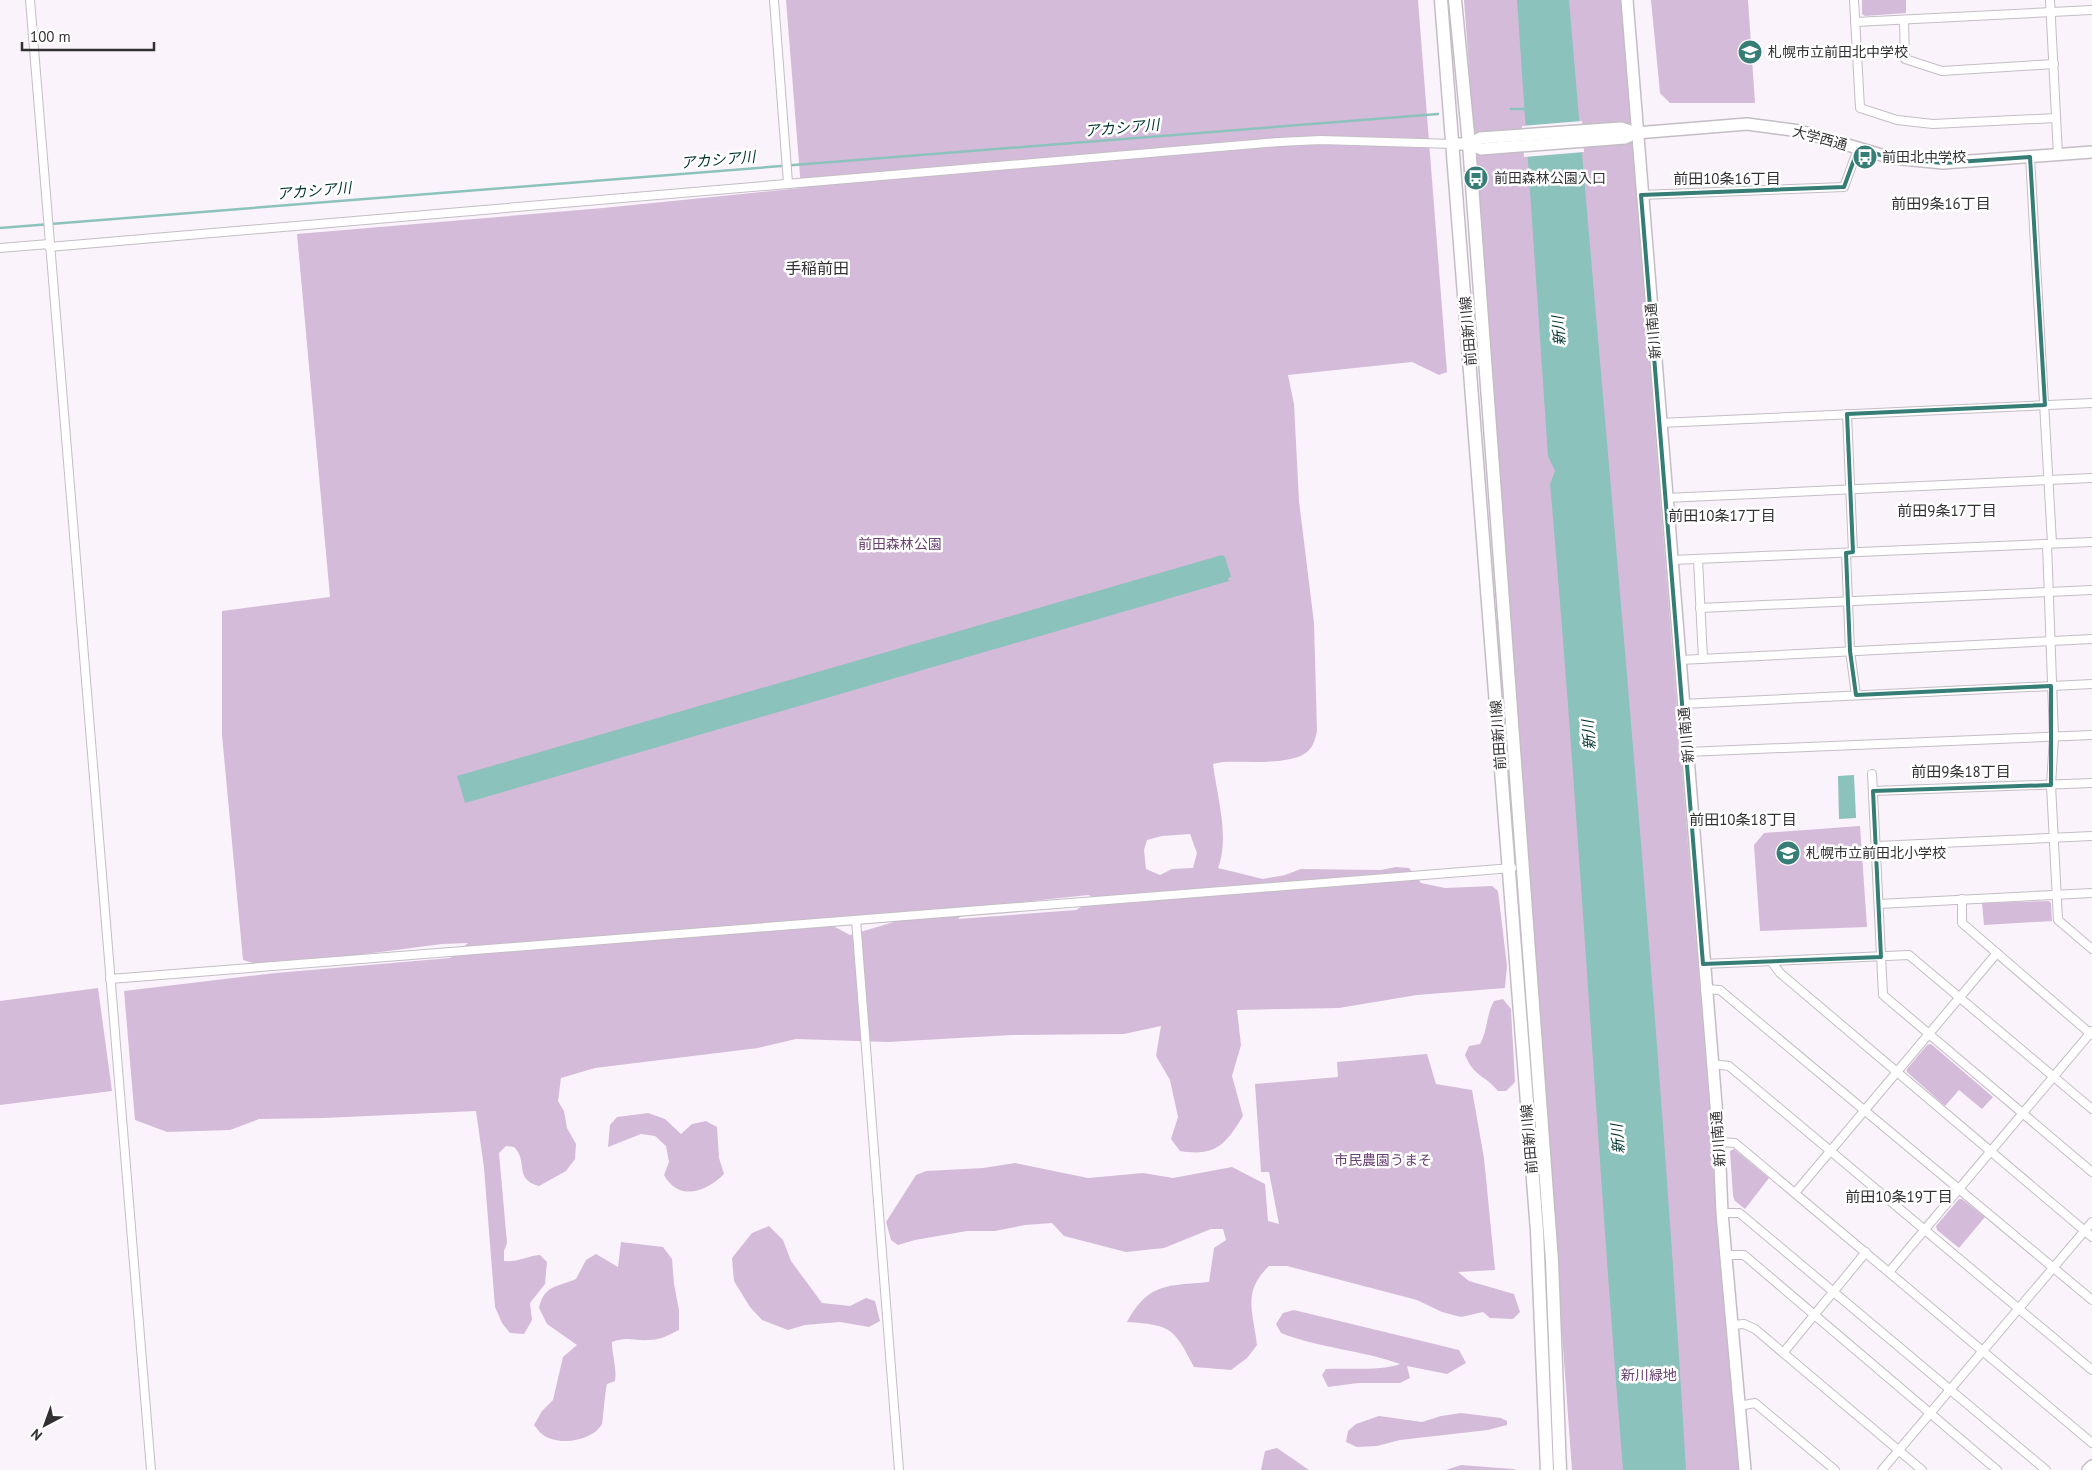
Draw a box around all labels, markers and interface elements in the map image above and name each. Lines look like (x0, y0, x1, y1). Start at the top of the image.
scale bar (22, 20, 155, 52)
text: 100 m (30, 27, 71, 46)
school or university icon: 札幌市立前田北中学校 (1737, 39, 1763, 65)
place label: 札幌市立前田北中学校 (1768, 43, 1908, 61)
water label: アカシア川 (1084, 115, 1162, 140)
street label: 大学西通 (1791, 122, 1849, 154)
bus stop icon: 前田北中学校 (1852, 144, 1878, 170)
water label: アカシア川 (680, 147, 758, 172)
place label: 前田北中学校 (1882, 148, 1966, 166)
bus stop icon: 前田森林公園入口 (1463, 165, 1489, 191)
place label: 前田森林公園入口 (1494, 169, 1606, 187)
district label: 前田10条16丁目 (1673, 169, 1781, 188)
water label: アカシア川 (276, 178, 354, 203)
district label: 前田9条16丁目 (1891, 194, 1991, 213)
district label: 手稲前田 (785, 258, 849, 278)
street label: 前田新川線 (1456, 295, 1480, 367)
street label: 新川南通 (1642, 302, 1664, 360)
water label: 新川 (1548, 313, 1569, 347)
district label: 前田9条17丁目 (1897, 501, 1997, 520)
district label: 前田10条17丁目 (1668, 506, 1776, 525)
park label: 前田森林公園 (858, 535, 942, 553)
street label: 前田新川線 (1487, 699, 1509, 771)
street label: 新川南通 (1675, 706, 1697, 764)
water label: 新川 (1578, 717, 1599, 751)
district label: 前田9条18丁目 (1911, 762, 2011, 781)
district label: 前田10条18丁目 (1689, 810, 1797, 829)
school or university icon: 札幌市立前田北小学校 (1775, 840, 1801, 866)
place label: 札幌市立前田北小学校 (1806, 844, 1946, 862)
street label: 前田新川線 (1517, 1103, 1541, 1175)
street label: 新川南通 (1707, 1110, 1729, 1168)
water label: 新川 (1607, 1121, 1628, 1155)
park label: 市民農園うまそ (1334, 1151, 1432, 1169)
district label: 前田10条19丁目 (1845, 1187, 1953, 1206)
park label: 新川緑地 (1621, 1366, 1677, 1384)
north arrow (20, 1400, 70, 1450)
text: N (27, 1425, 46, 1445)

